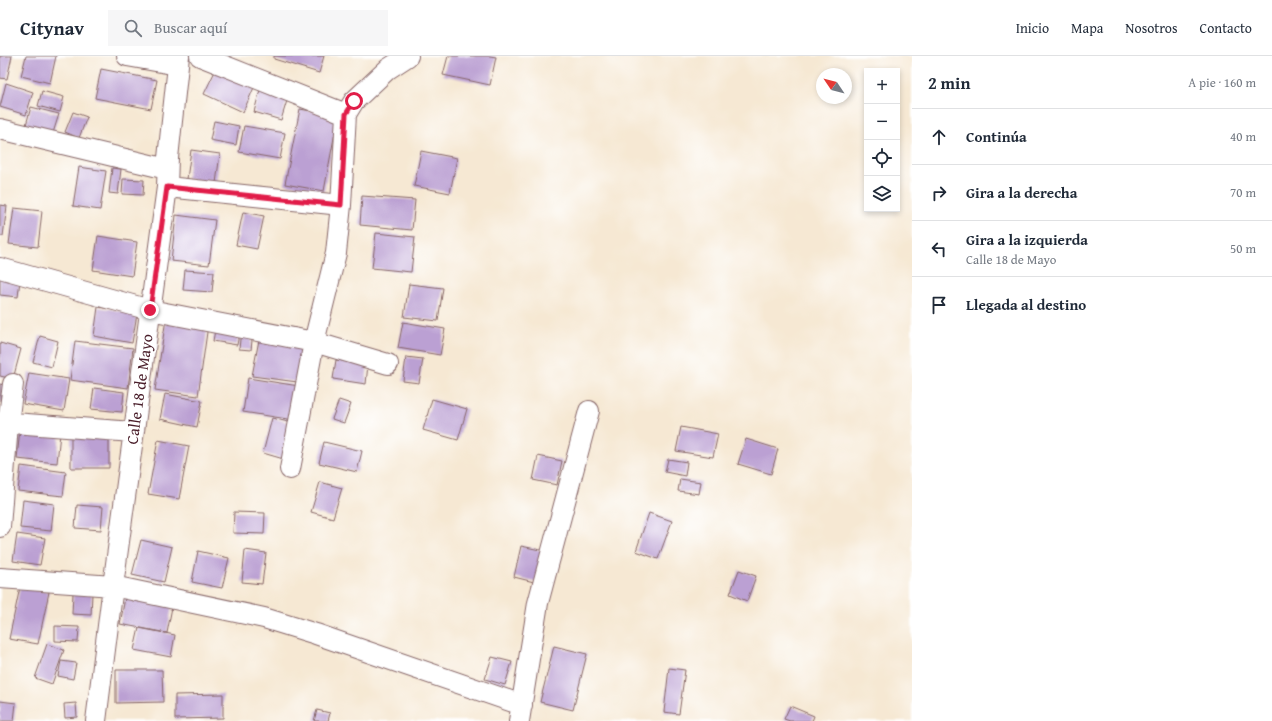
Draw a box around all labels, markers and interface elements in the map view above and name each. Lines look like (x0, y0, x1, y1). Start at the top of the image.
search box (108, 10, 388, 46)
text: Citynav (20, 14, 84, 42)
icon: search (122, 17, 144, 39)
text: Buscar aquí (154, 17, 227, 38)
text: Inicio (1016, 18, 1049, 38)
text: Mapa (1071, 18, 1103, 38)
text: Nosotros (1125, 18, 1178, 38)
text: Contacto (1200, 18, 1252, 38)
north arrow (816, 68, 852, 104)
map controls (864, 68, 900, 212)
button: + (864, 68, 900, 104)
text: 2 min (928, 70, 970, 95)
text: A pie · 160 m (1188, 73, 1256, 92)
route start (345, 92, 363, 110)
button: − (864, 104, 900, 140)
icon: ahead (928, 126, 950, 148)
text: Continúa (966, 126, 1027, 147)
text: 40 m (1230, 127, 1256, 146)
button: locate (864, 140, 900, 176)
button: layers (864, 176, 900, 212)
icon: right (928, 182, 950, 204)
text: Gira a la derecha (966, 182, 1077, 203)
text: 70 m (1230, 183, 1256, 202)
text: Gira a la izquierda (966, 229, 1088, 250)
icon: left (928, 238, 950, 260)
text: 50 m (1230, 239, 1256, 258)
text: Calle 18 de Mayo (966, 250, 1056, 269)
icon: arrive (928, 294, 950, 316)
text: Llegada al destino (966, 294, 1086, 315)
route end (141, 301, 159, 319)
street label: Calle 18 de Mayo (119, 332, 159, 446)

